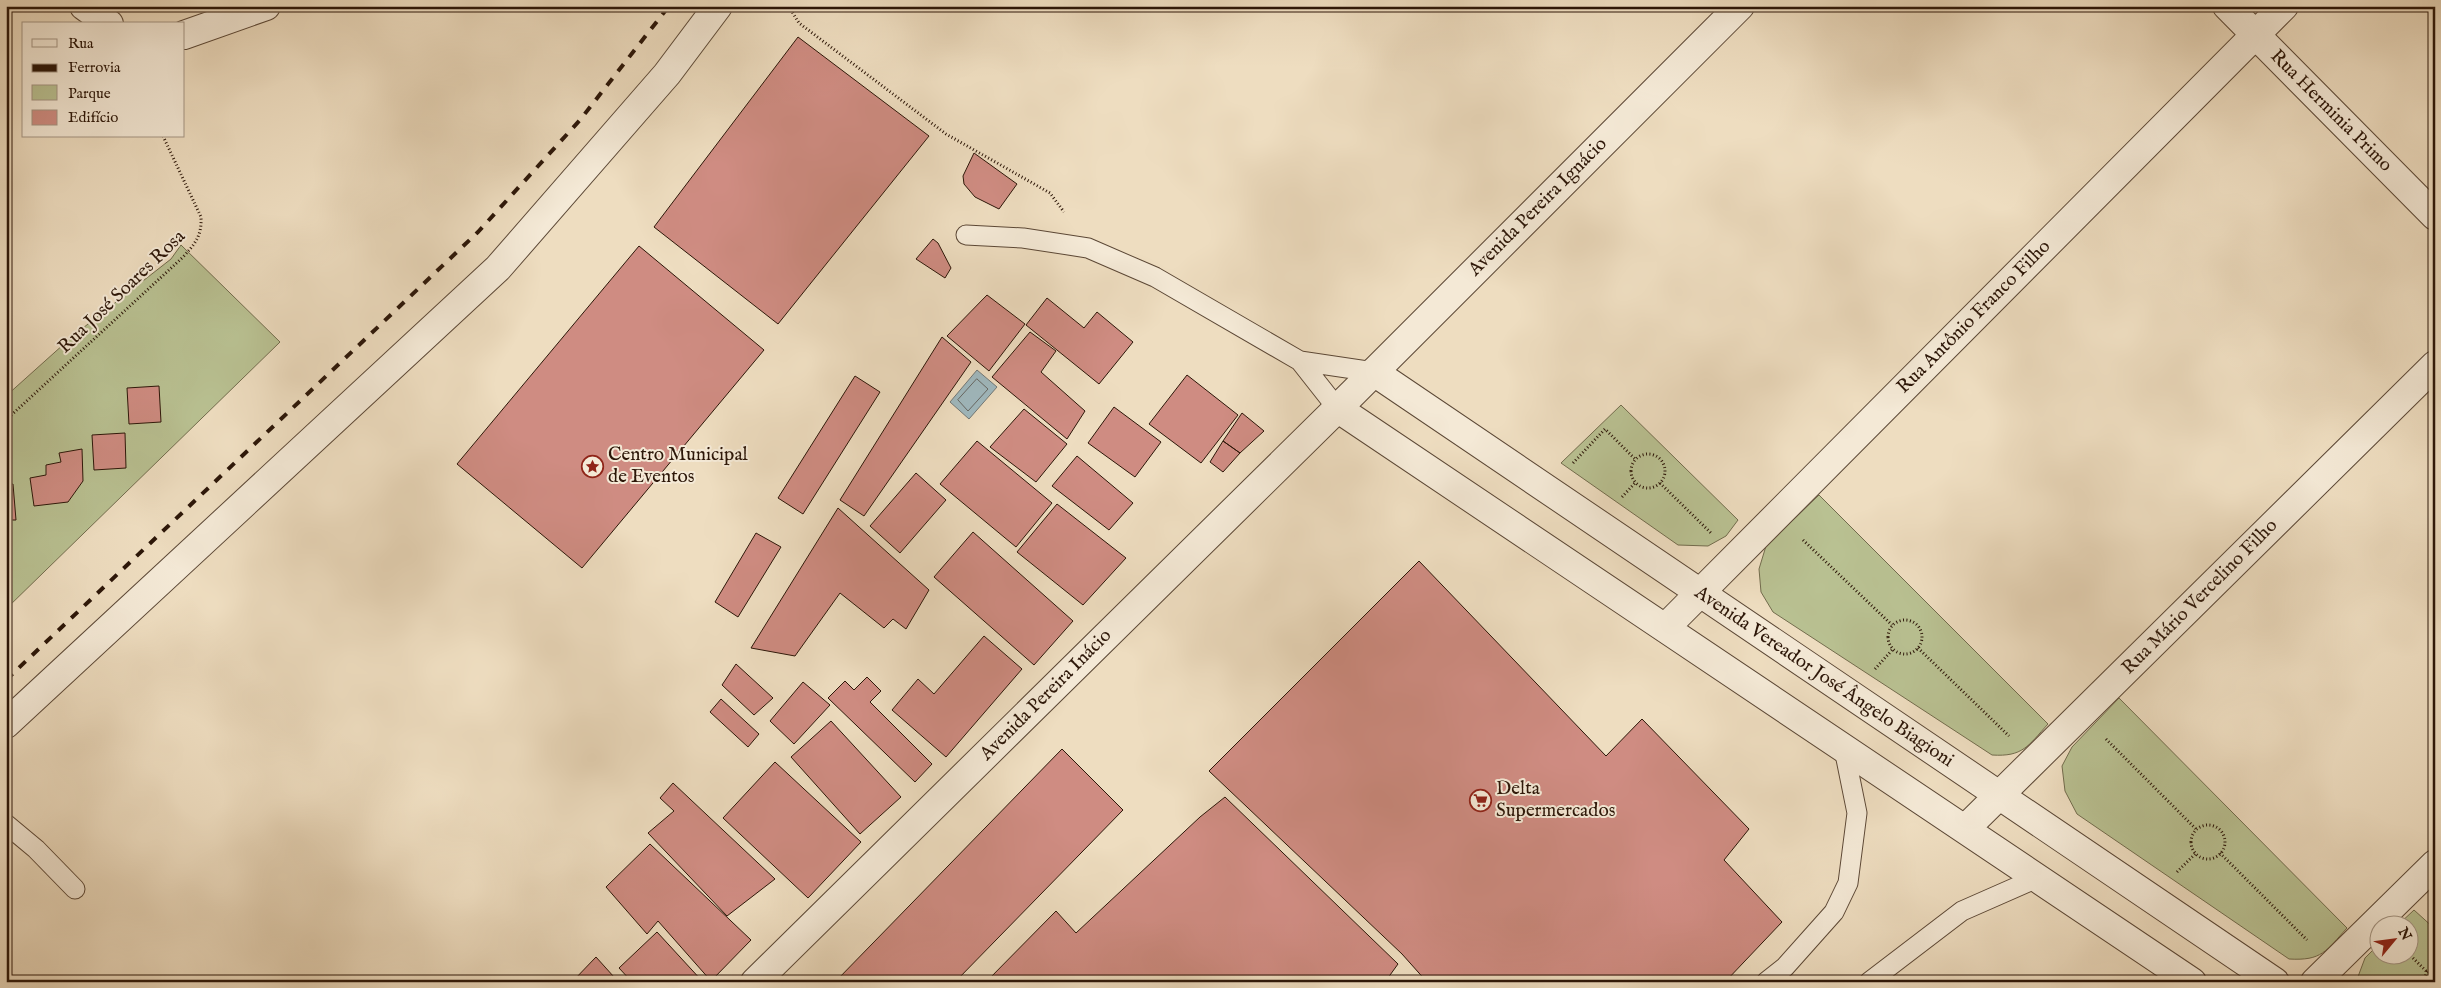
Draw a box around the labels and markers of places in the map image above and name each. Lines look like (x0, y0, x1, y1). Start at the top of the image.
place label: Centro Municipal de Eventos (608, 443, 749, 489)
place icon: Centro Municipal de Eventos (580, 454, 604, 478)
place label: Delta Supermercados (1496, 777, 1615, 823)
supermarket icon: Delta Supermercados (1468, 788, 1492, 812)

